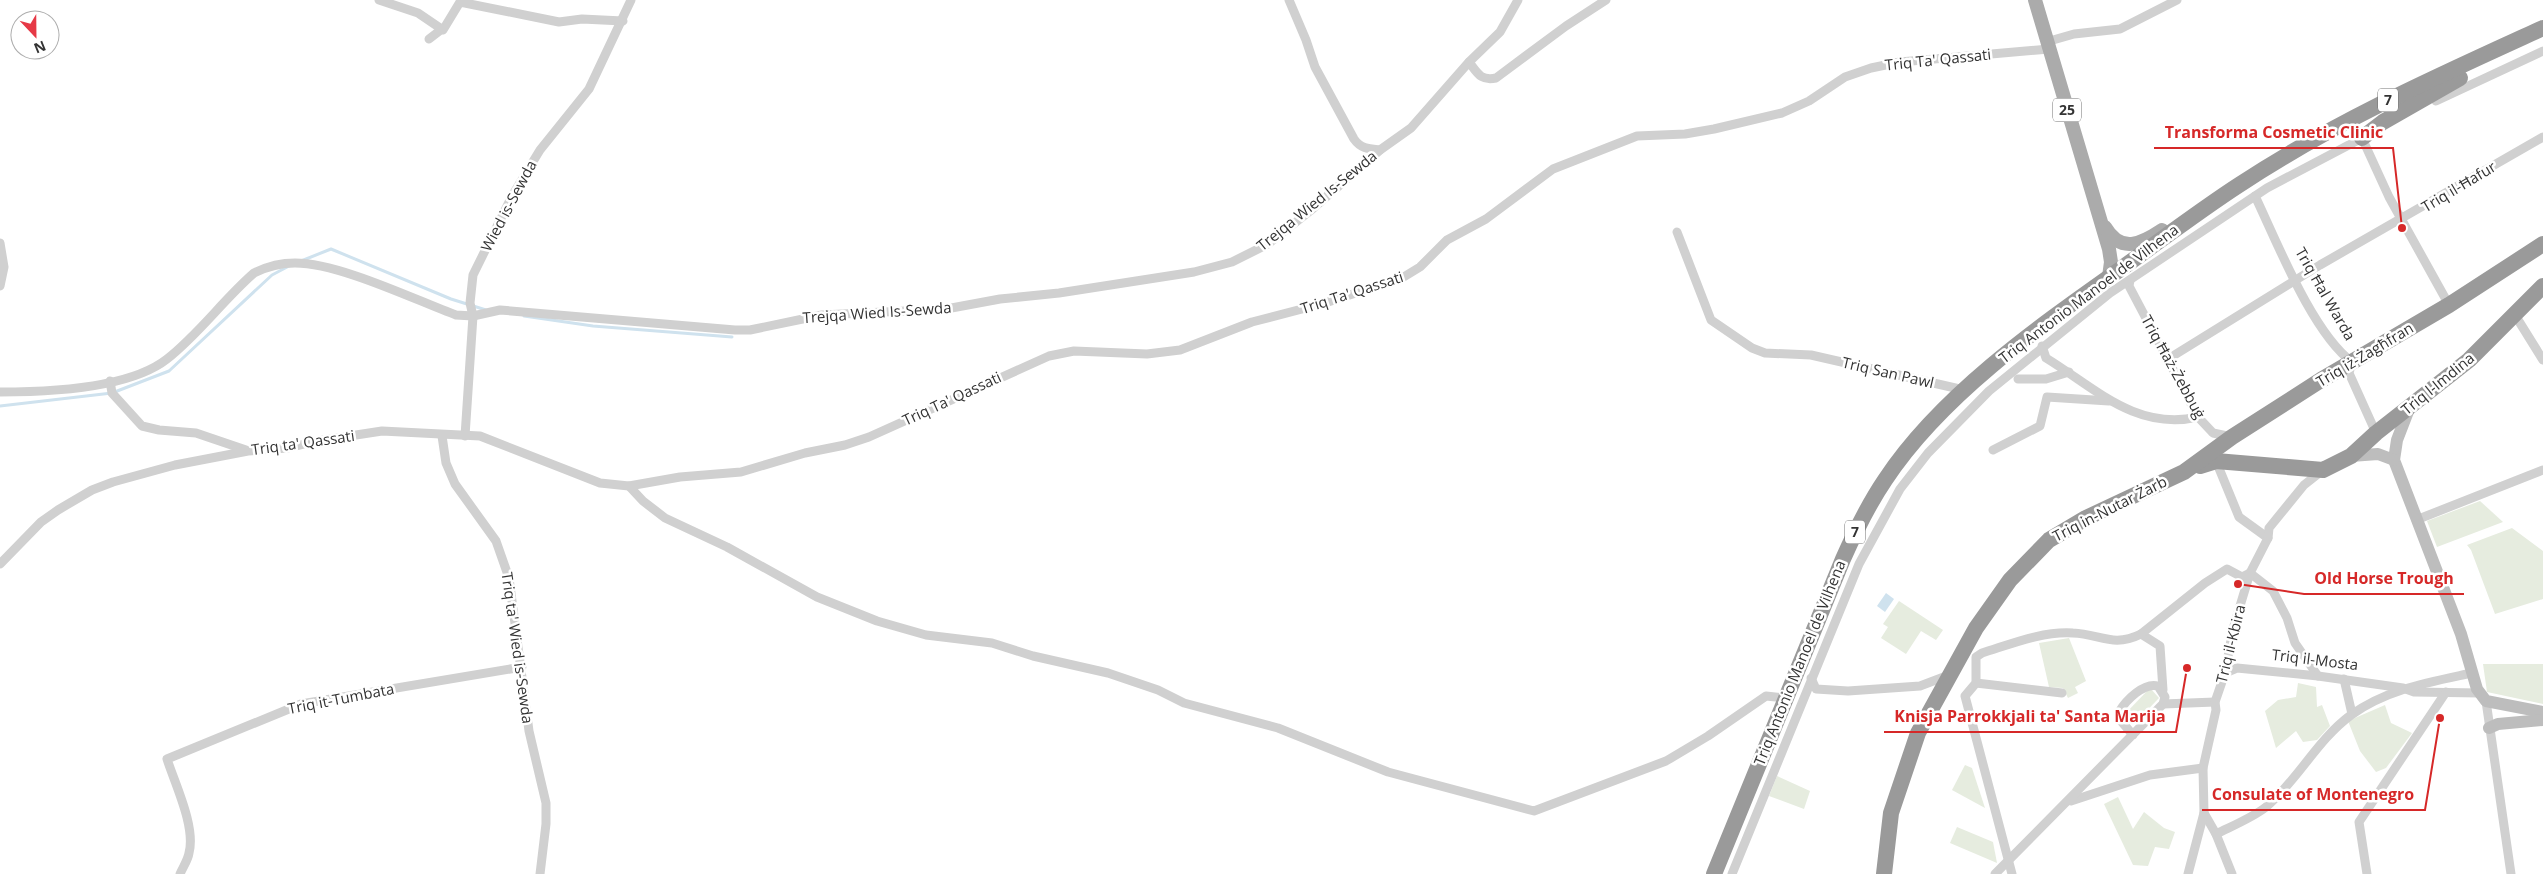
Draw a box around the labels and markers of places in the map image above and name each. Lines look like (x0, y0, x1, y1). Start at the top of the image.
callout: Transforma Cosmetic Clinic (2154, 117, 2393, 148)
callout: Old Horse Trough (2304, 563, 2464, 594)
callout: Knisja Parrokkjali ta' Santa Marija (1884, 701, 2176, 732)
callout: Consulate of Montenegro (2202, 779, 2425, 810)

